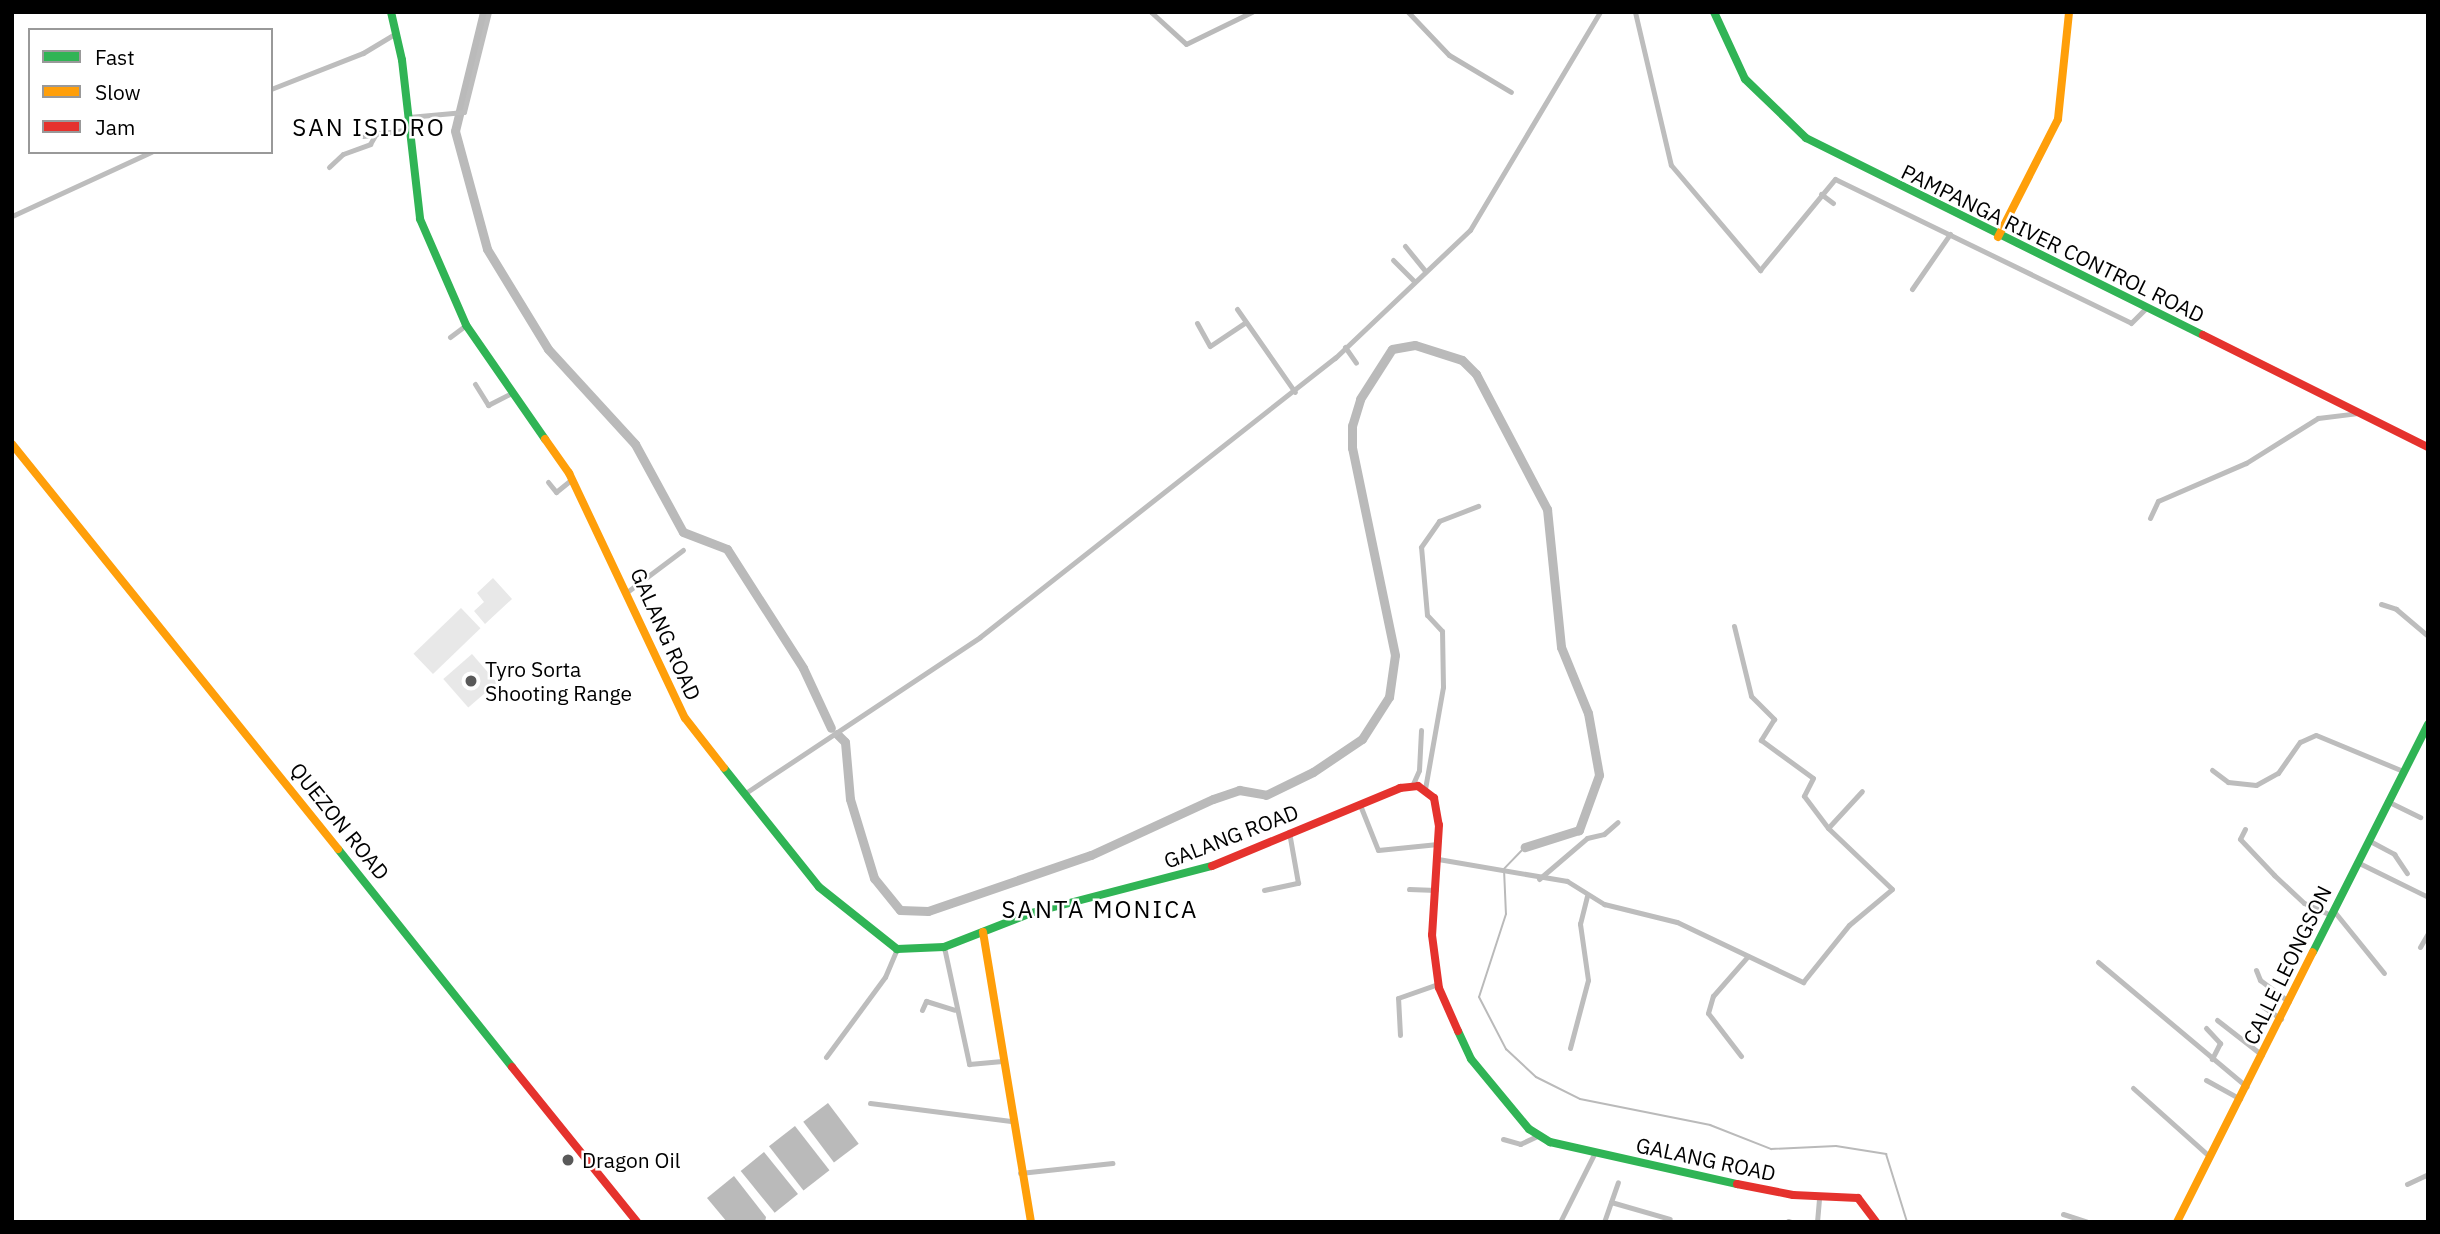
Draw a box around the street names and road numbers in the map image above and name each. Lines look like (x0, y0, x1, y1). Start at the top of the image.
street label: PAMPANGA RIVER CONTROL ROAD (1897, 158, 2209, 328)
street label: GALANG ROAD (626, 564, 706, 704)
street label: QUEZON ROAD (285, 757, 395, 885)
street label: GALANG ROAD (1160, 799, 1302, 873)
street label: CALLE LEONGSON (2238, 881, 2336, 1049)
street label: GALANG ROAD (1634, 1132, 1778, 1186)

